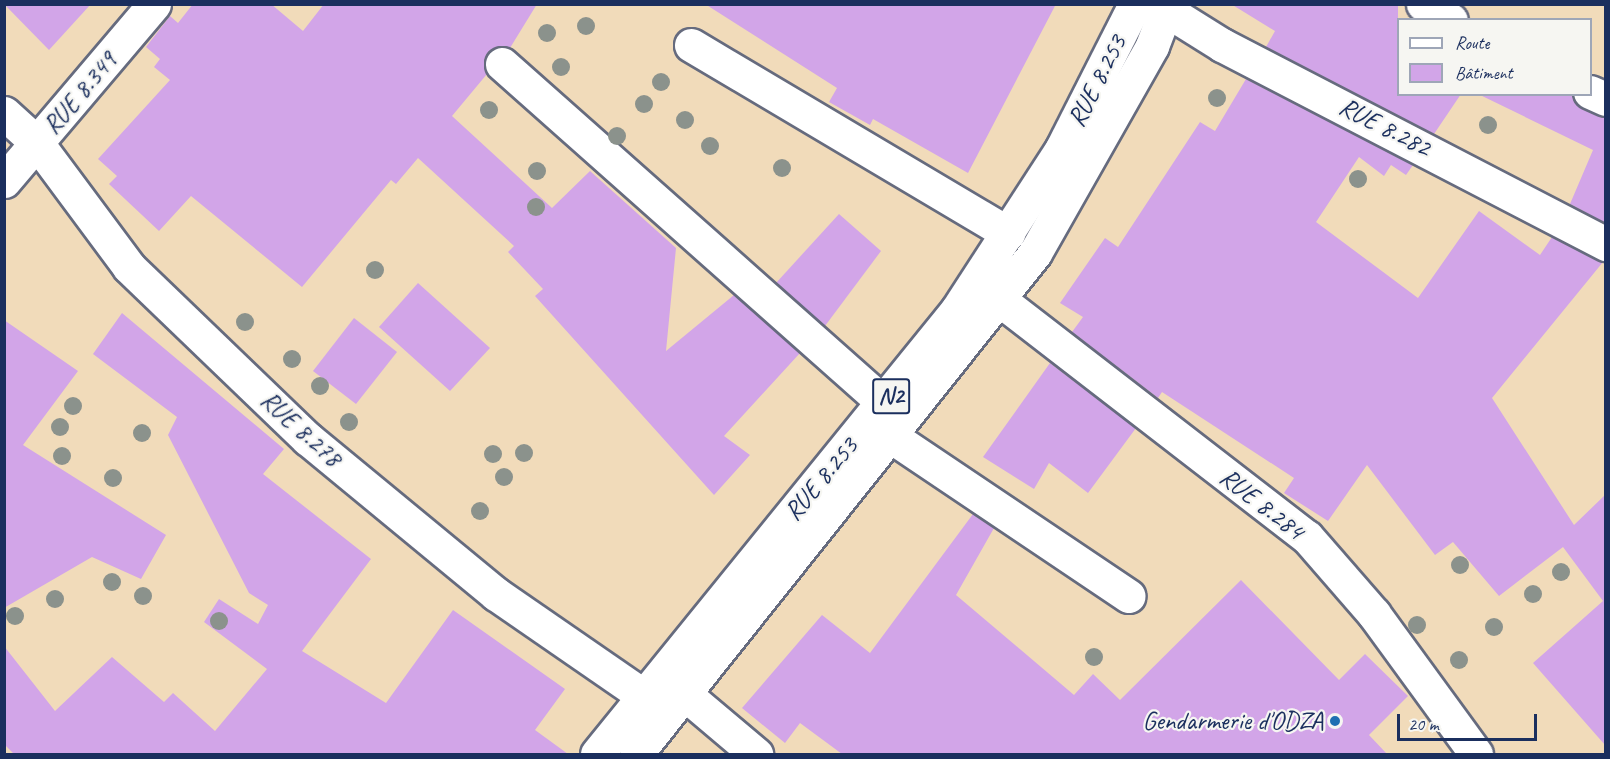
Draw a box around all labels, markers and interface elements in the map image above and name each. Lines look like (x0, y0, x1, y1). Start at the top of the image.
legend (1397, 18, 1592, 96)
street label: RUE 8.253 (1061, 30, 1133, 132)
text: Route (1455, 32, 1489, 54)
street label: RUE 8.349 (36, 45, 124, 141)
text: Bâtiment (1455, 62, 1513, 84)
street label: RUE 8.282 (1334, 91, 1436, 163)
road number: N2 (872, 375, 910, 417)
street label: RUE 8.278 (254, 384, 348, 474)
street label: RUE 8.253 (777, 431, 865, 527)
street label: RUE 8.284 (1214, 461, 1310, 547)
scale bar (1400, 702, 1540, 740)
place label: Gendarmerie d'ODZA (1142, 705, 1323, 737)
text: 20 m (1408, 713, 1439, 735)
marker: Gendarmerie d'ODZA (1328, 714, 1342, 728)

